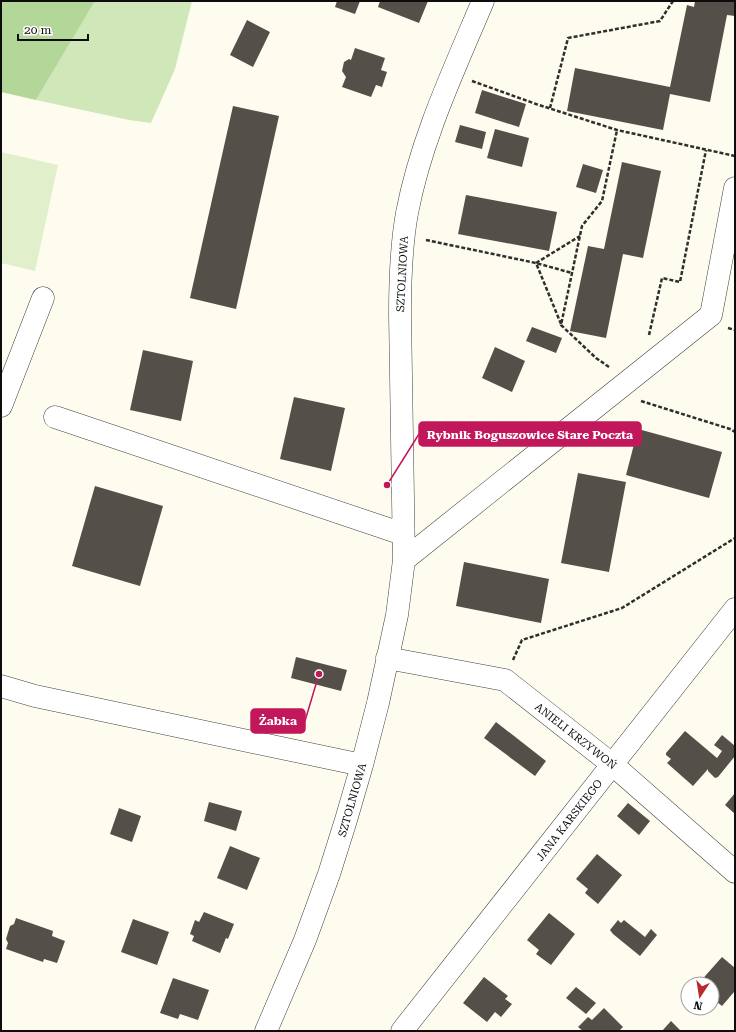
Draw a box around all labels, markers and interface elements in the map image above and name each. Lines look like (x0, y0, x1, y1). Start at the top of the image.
scale bar (18, 16, 88, 42)
text: 20 m (24, 23, 51, 37)
street label: SZTOLNIOWA (394, 235, 411, 312)
callout: Rybnik Boguszowice Stare Poczta (419, 422, 641, 446)
text: Rybnik Boguszowice Stare Poczta (427, 428, 633, 442)
street label: ANIELI KRZYWOŃ (532, 700, 620, 772)
callout: Żabka (251, 709, 305, 733)
text: Żabka (259, 714, 297, 728)
street label: SZTOLNIOWA (336, 761, 369, 839)
street label: JANA KARSKIEGO (534, 777, 605, 864)
north arrow (680, 976, 720, 1016)
text: N (692, 998, 704, 1013)

